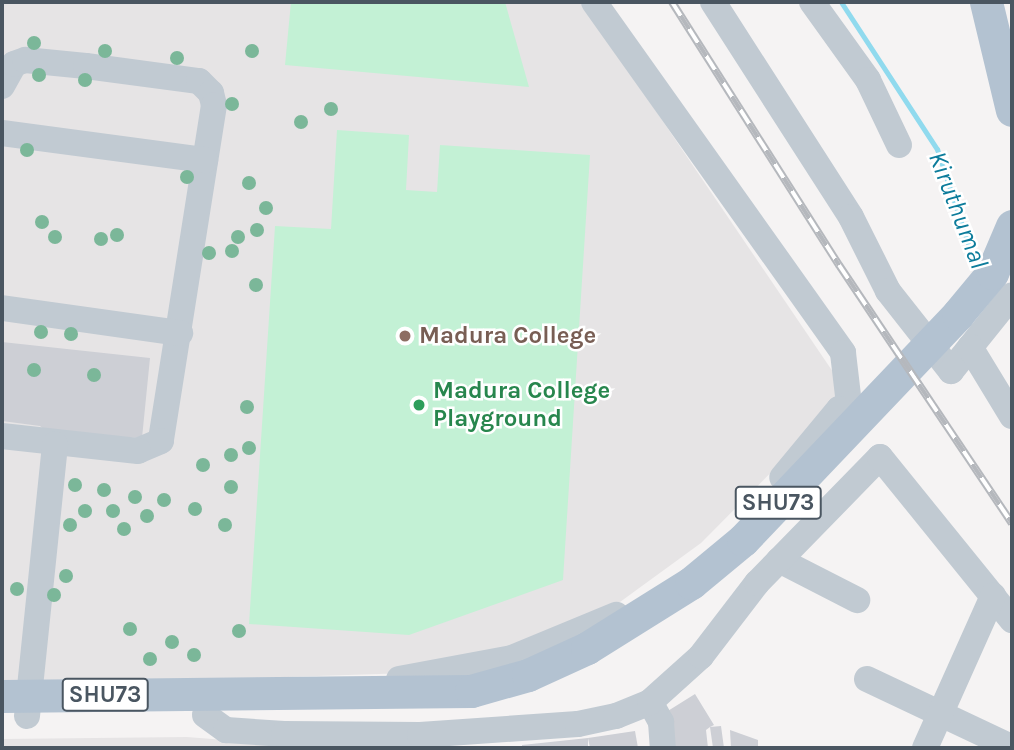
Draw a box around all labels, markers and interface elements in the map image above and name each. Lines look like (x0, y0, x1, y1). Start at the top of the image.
water label: Kiruthumal (921, 147, 995, 273)
place label: Madura College (419, 322, 596, 350)
marker: Madura College (397, 328, 413, 344)
place label: Madura College Playground (433, 377, 610, 433)
marker: Madura College Playground (411, 397, 427, 413)
road number: SHU73 (734, 484, 822, 523)
road number: SHU73 (61, 676, 149, 715)

